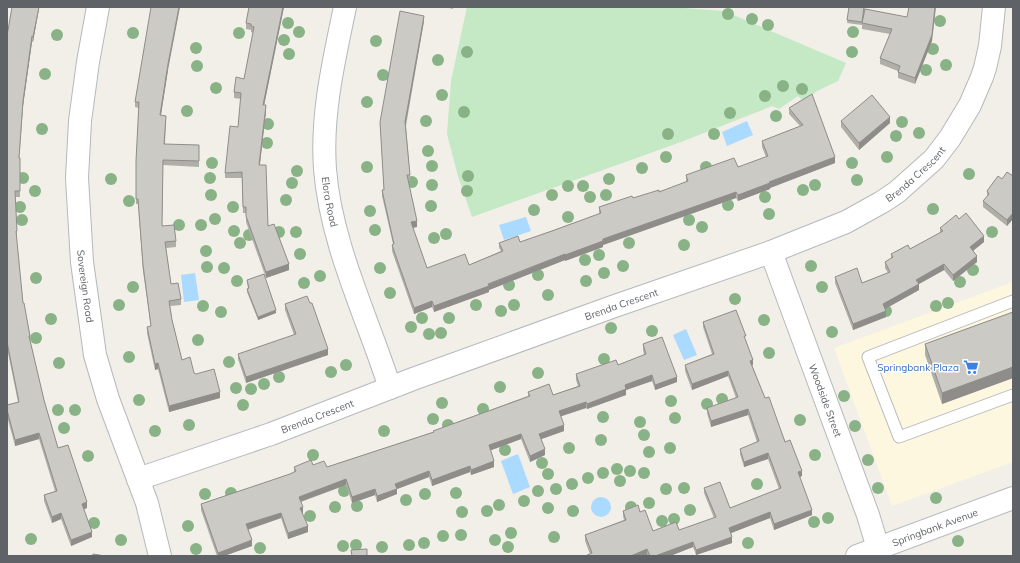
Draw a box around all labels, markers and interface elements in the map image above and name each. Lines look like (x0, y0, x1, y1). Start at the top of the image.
street label: Brenda Crescent (883, 143, 948, 205)
street label: Elora Road (319, 176, 341, 228)
street label: Sovereign Road (75, 249, 97, 323)
street label: Brenda Crescent (583, 285, 660, 323)
supermarket icon: Springbank Plaza (962, 358, 980, 376)
place label: Springbank Plaza (877, 361, 959, 374)
street label: Woodside Street (806, 362, 845, 439)
street label: Brenda Crescent (279, 396, 356, 436)
street label: Springbank Avenue (890, 505, 980, 549)

